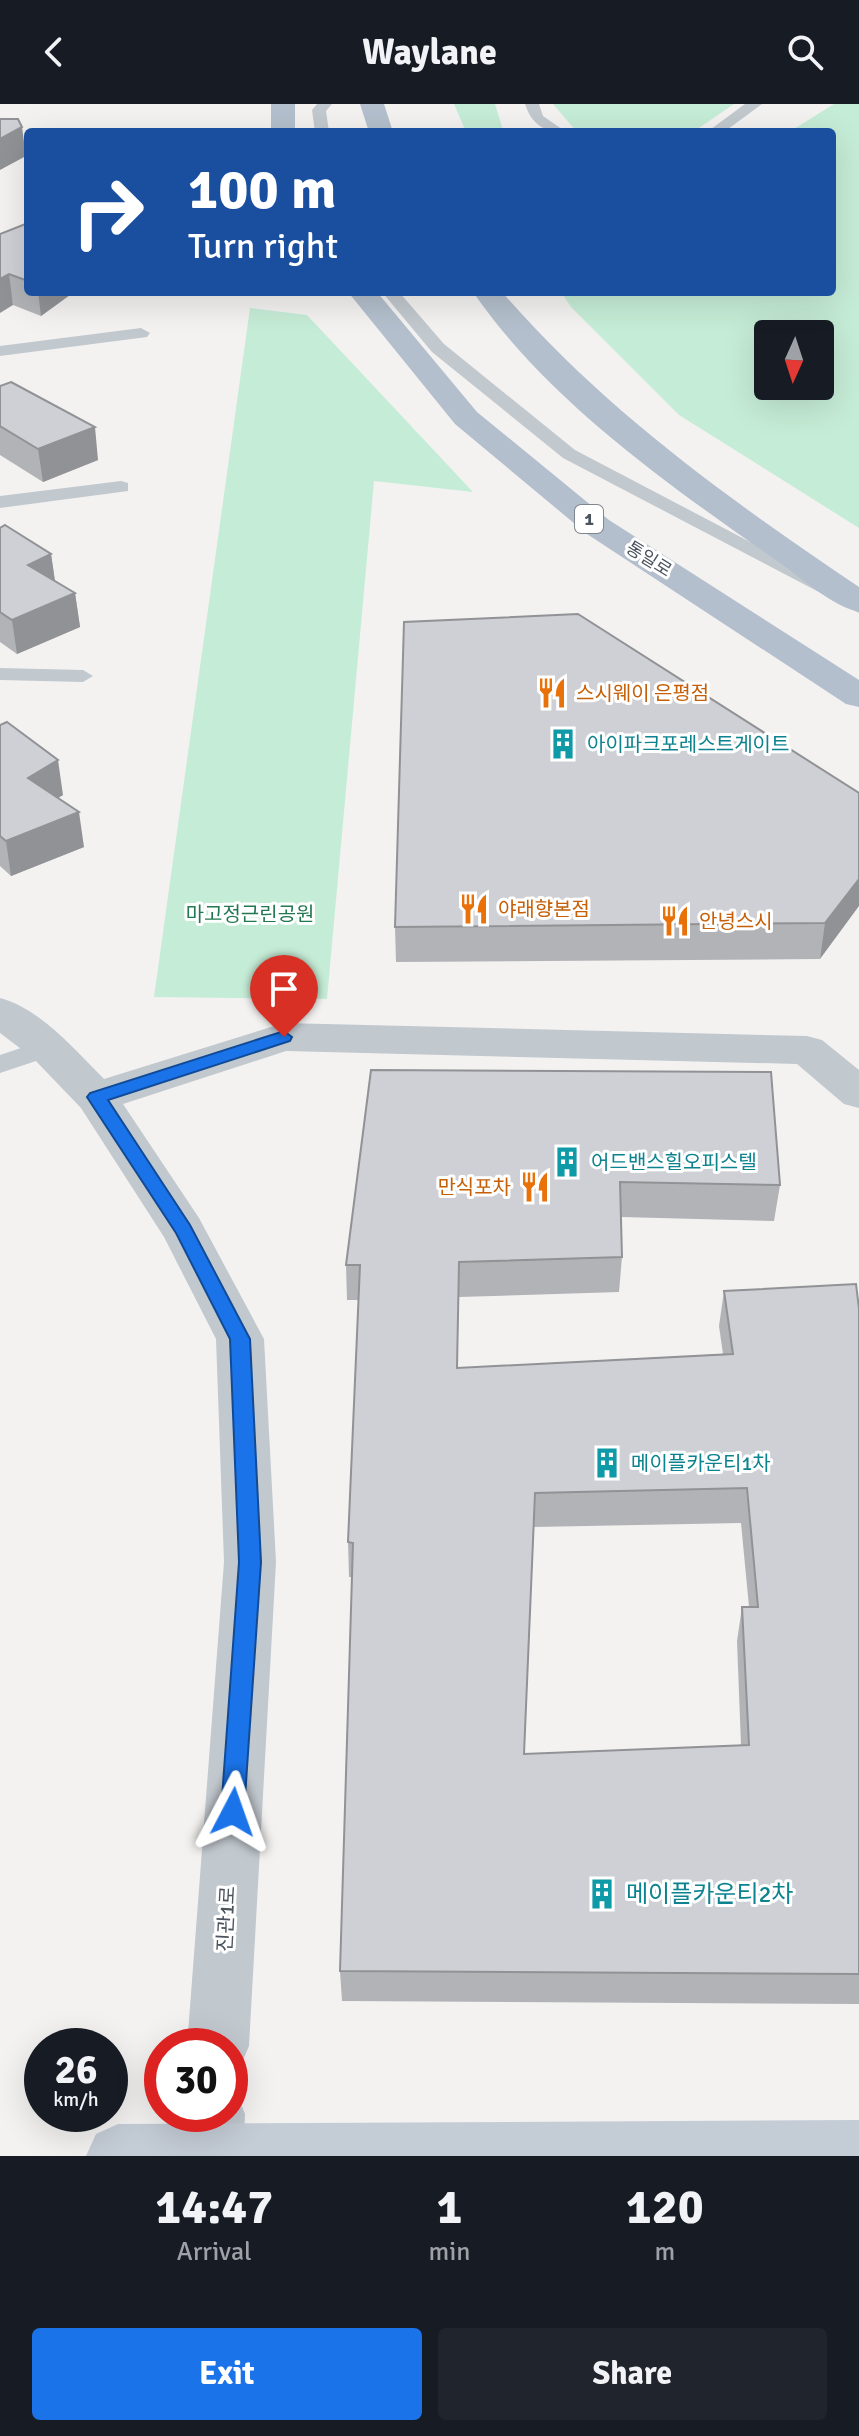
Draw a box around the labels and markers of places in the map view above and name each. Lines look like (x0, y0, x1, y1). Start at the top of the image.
restaurant icon: 스시웨이 은평점 (535, 676, 569, 710)
place label: 스시웨이 은평점 (576, 681, 709, 706)
building icon: 아이파크포레스트게이트 (546, 727, 580, 761)
place label: 아이파크포레스트게이트 (587, 732, 789, 757)
restaurant icon: 야래향본점 (457, 892, 491, 926)
place label: 야래향본점 (498, 897, 590, 922)
restaurant icon: 안녕스시 (658, 904, 692, 938)
place label: 안녕스시 (699, 909, 773, 934)
pin (250, 955, 318, 1037)
building icon: 어드밴스힐오피스텔 (550, 1145, 584, 1179)
place label: 어드밴스힐오피스텔 (591, 1150, 757, 1175)
restaurant icon: 만식포차 (518, 1170, 552, 1204)
place label: 만식포차 (437, 1175, 511, 1200)
building icon: 메이플카운티1차 (590, 1446, 624, 1480)
place label: 메이플카운티1차 (631, 1451, 771, 1476)
building icon: 메이플카운티2차 (585, 1877, 619, 1911)
place label: 메이플카운티2차 (626, 1879, 794, 1909)

